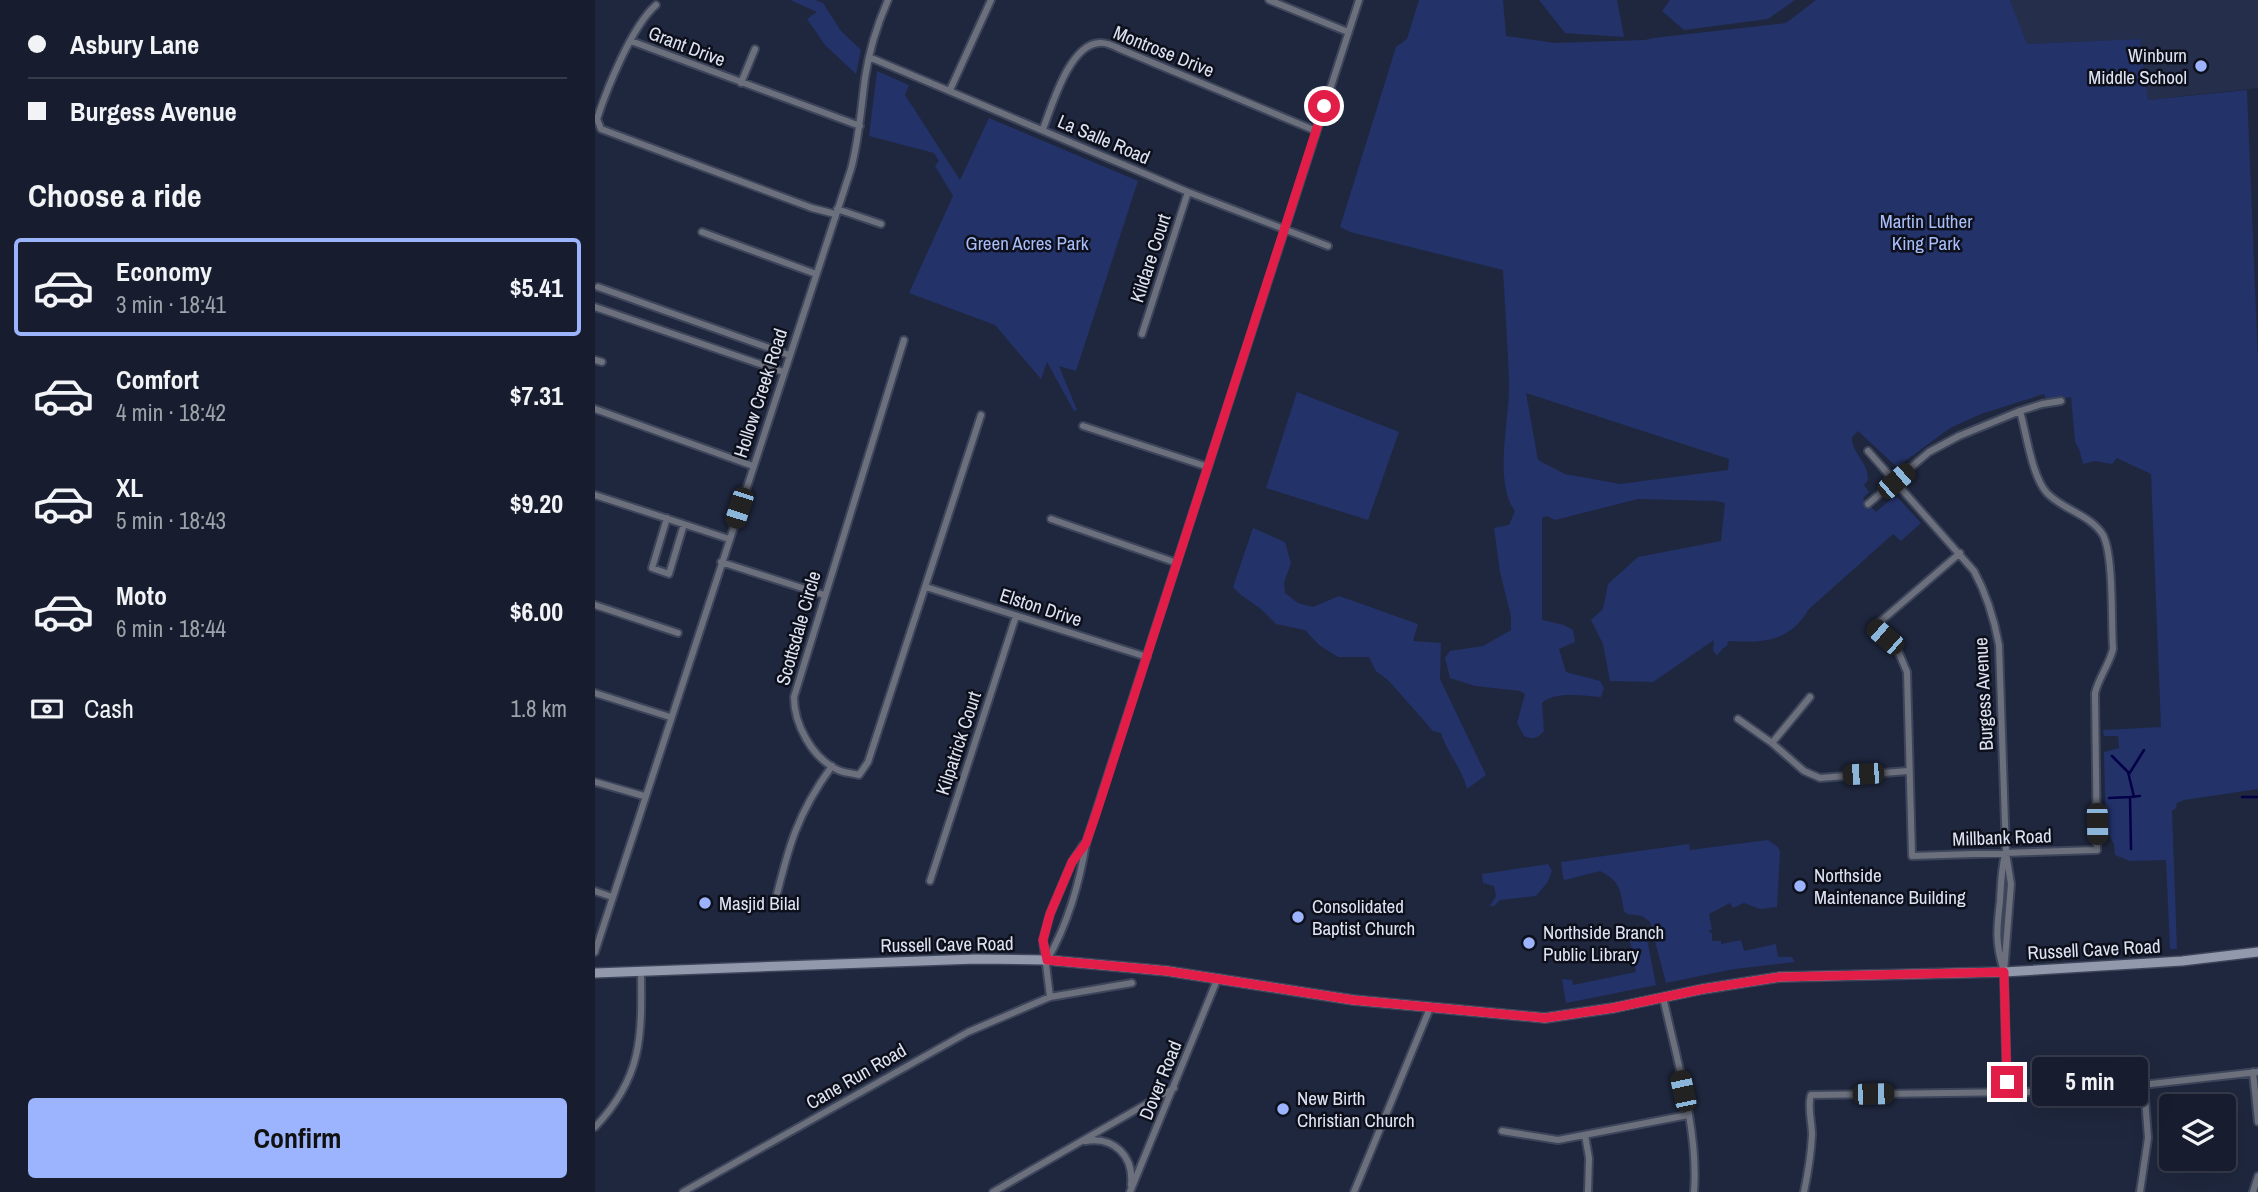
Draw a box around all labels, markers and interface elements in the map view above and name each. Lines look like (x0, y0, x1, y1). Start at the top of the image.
street label: Grant Drive (645, 19, 729, 73)
street label: Montrose Drive (1110, 19, 1218, 83)
text: Asbury Lane (70, 27, 199, 62)
place label: Winburn Middle School (2088, 42, 2187, 90)
marker: Winburn Middle School (2193, 58, 2209, 74)
route start (1308, 90, 1340, 122)
text: Burgess Avenue (70, 94, 237, 129)
street label: La Salle Road (1054, 108, 1154, 170)
text: Choose a ride (28, 174, 202, 217)
park label: Martin Luther King Park (1880, 208, 1973, 256)
street label: Kildare Court (1123, 210, 1177, 306)
park label: Green Acres Park (966, 230, 1089, 256)
text: Economy (116, 254, 212, 289)
icon: car (32, 256, 95, 319)
text: $5.41 (510, 270, 563, 305)
text: 3 min · 18:41 (116, 289, 226, 320)
street label: Hollow Creek Road (727, 325, 793, 461)
text: Comfort (116, 362, 199, 397)
icon: car (32, 364, 95, 427)
text: $7.31 (510, 378, 563, 413)
text: 4 min · 18:42 (116, 397, 226, 428)
car (1874, 459, 1919, 503)
text: XL (116, 470, 143, 505)
icon: car (32, 472, 95, 535)
car (723, 485, 756, 531)
text: $9.20 (510, 486, 563, 521)
text: 5 min · 18:43 (116, 505, 226, 536)
street label: Scottsdale Circle (769, 568, 827, 688)
text: Moto (116, 578, 167, 613)
icon: car (32, 580, 95, 643)
street label: Elston Drive (997, 582, 1085, 632)
text: $6.00 (510, 594, 563, 629)
text: 6 min · 18:44 (116, 613, 226, 644)
car (1863, 615, 1908, 659)
street label: Burgess Avenue (1967, 637, 1999, 751)
street label: Kilpatrick Court (929, 687, 987, 798)
icon: cash (28, 690, 66, 728)
text: Cash (84, 691, 134, 726)
text: 1.8 km (510, 693, 567, 724)
car (1842, 762, 1885, 786)
car (2087, 803, 2108, 845)
street label: Millbank Road (1952, 822, 2052, 852)
place label: Northside Maintenance Building (1814, 862, 1966, 910)
marker: Northside Maintenance Building (1792, 878, 1808, 894)
place label: Masjid Bilal (719, 890, 800, 916)
place label: Consolidated Baptist Church (1312, 893, 1415, 941)
marker: Masjid Bilal (697, 895, 713, 911)
marker: Consolidated Baptist Church (1290, 909, 1306, 925)
place label: Northside Branch Public Library (1543, 919, 1664, 967)
street label: Russell Cave Road (880, 930, 1014, 958)
street label: Russell Cave Road (2027, 933, 2161, 965)
marker: Northside Branch Public Library (1521, 935, 1537, 951)
street label: Cane Run Road (801, 1037, 911, 1115)
street label: Dover Road (1132, 1037, 1188, 1123)
callout: 5 min (2031, 1058, 2147, 1106)
route end (1991, 1066, 2023, 1098)
text: 5 min (2065, 1066, 2115, 1097)
car (1669, 1068, 1698, 1114)
car (1852, 1083, 1895, 1105)
place label: New Birth Christian Church (1297, 1085, 1415, 1133)
map controls (2159, 1094, 2236, 1171)
button: layers (2159, 1094, 2236, 1171)
button: Confirm (28, 1098, 567, 1178)
marker: New Birth Christian Church (1275, 1101, 1291, 1117)

